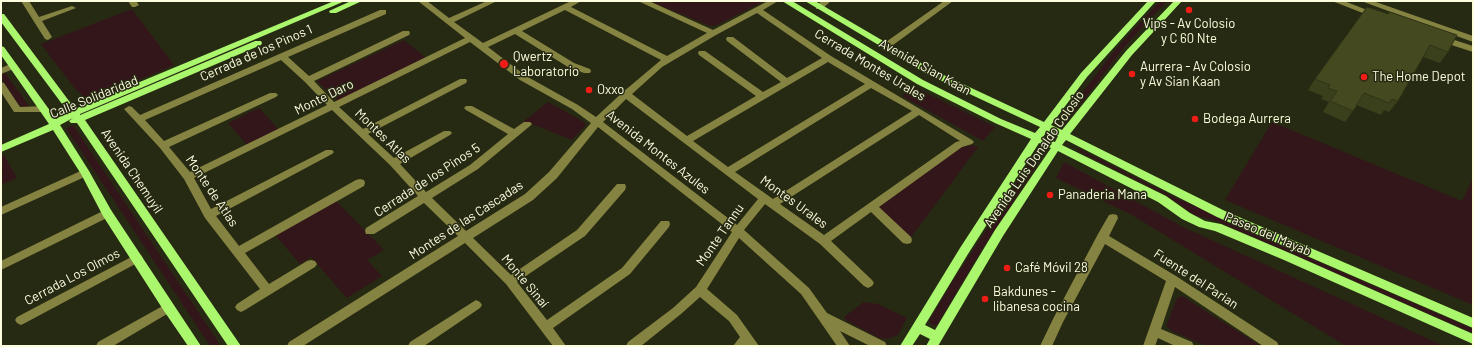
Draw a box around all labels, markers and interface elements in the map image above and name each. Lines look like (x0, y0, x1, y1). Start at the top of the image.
marker: Vips - Av Colosio y C 60 Nte (1184, 5, 1194, 15)
place label: Vips - Av Colosio y C 60 Nte (1143, 16, 1235, 47)
street label: Cerrada de los Pinos 1 (197, 21, 315, 85)
street label: Cerrada Montes Urales (812, 26, 928, 104)
street label: Avenida Sian Kaan (876, 35, 974, 99)
place label: Qwertz Laboratorio (513, 49, 579, 80)
marker: Qwertz Laboratorio (498, 58, 510, 70)
place label: Aurrera - Av Colosio y Av Sian Kaan (1140, 59, 1251, 90)
marker: Aurrera - Av Colosio y Av Sian Kaan (1127, 69, 1137, 79)
place label: The Home Depot (1372, 69, 1465, 85)
street label: Calle Solidaridad (48, 72, 140, 122)
marker: The Home Depot (1359, 72, 1369, 82)
street label: Monte Daro (292, 76, 356, 118)
place label: Oxxo (597, 82, 624, 98)
marker: Oxxo (584, 85, 594, 95)
street label: Avenida Luis Donaldo Colosio (981, 87, 1087, 231)
street label: Montes Atlas (352, 105, 414, 167)
street label: Avenida Montes Azules (603, 107, 713, 197)
place label: Bodega Aurrera (1203, 111, 1291, 127)
marker: Bodega Aurrera (1190, 114, 1200, 124)
street label: Avenida Chemuyil (98, 126, 166, 216)
street label: Cerrada de los Pinos 5 (371, 140, 483, 220)
street label: Monte de Atlas (182, 152, 242, 230)
street label: Montes Urales (757, 172, 831, 232)
street label: Montes de las Cascadas (406, 177, 526, 263)
place label: Panaderia Mana (1058, 187, 1147, 203)
marker: Panaderia Mana (1045, 190, 1055, 200)
street label: Monte Tannu (693, 201, 747, 269)
street label: Paseo del Mayab (1223, 209, 1313, 259)
street label: Cerrada Los Olmos (22, 245, 122, 309)
street label: Fuente del Parian (1151, 246, 1241, 312)
street label: Monte Sinaí (498, 251, 552, 311)
place label: Café Móvil 28 (1015, 260, 1088, 276)
marker: Café Móvil 28 (1002, 263, 1012, 273)
place label: Bakdunes - libanesa cocina (993, 284, 1080, 315)
marker: Bakdunes - libanesa cocina (980, 294, 990, 304)

